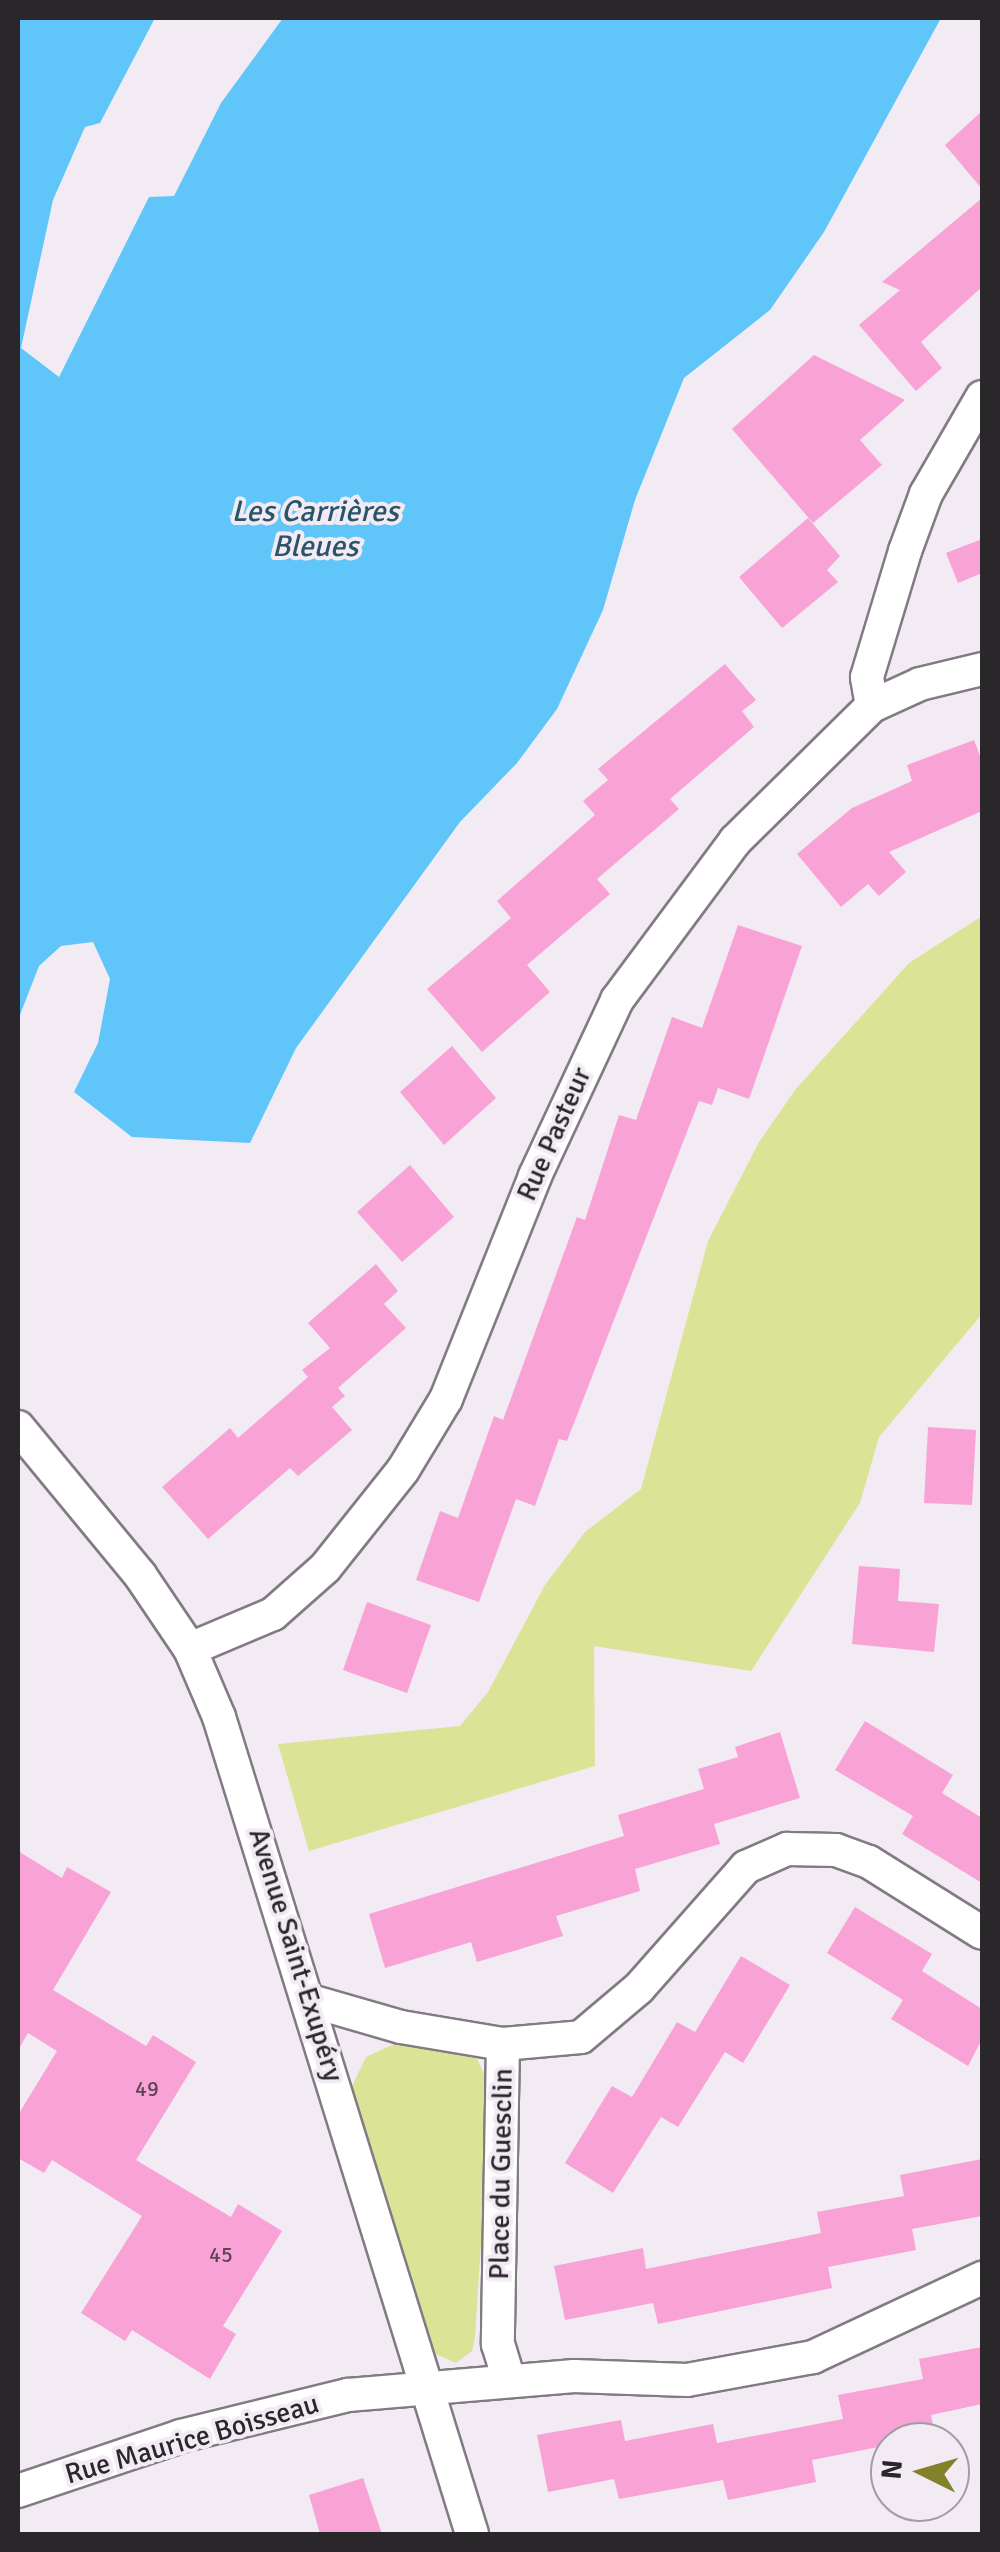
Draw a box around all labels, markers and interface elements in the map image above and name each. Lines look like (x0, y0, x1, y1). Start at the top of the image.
water label: Les Carrières Bleues (231, 494, 399, 564)
street label: Rue Pasteur (510, 1062, 598, 1206)
street label: Avenue Saint-Exupéry (241, 1824, 351, 2086)
street label: Place du Guesclin (482, 2068, 520, 2280)
house number: 49 (135, 2076, 159, 2102)
house number: 45 (209, 2242, 233, 2268)
street label: Rue Maurice Boisseau (61, 2387, 323, 2491)
north arrow (870, 2422, 970, 2522)
text: N (874, 2458, 910, 2481)

